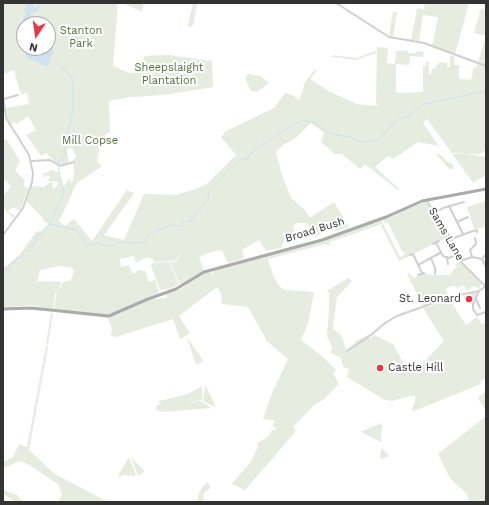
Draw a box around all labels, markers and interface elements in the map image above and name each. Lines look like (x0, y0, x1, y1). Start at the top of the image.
north arrow (16, 16, 56, 56)
park label: Stanton Park (60, 24, 102, 50)
text: N (28, 40, 39, 54)
park label: Sheepslaight Plantation (135, 61, 203, 87)
park label: Mill Copse (62, 134, 118, 148)
street label: Sams Lane (425, 205, 467, 263)
street label: Broad Bush (284, 215, 346, 245)
place label: St. Leonard (399, 292, 461, 306)
marker: St. Leonard (464, 294, 474, 304)
place label: Castle Hill (388, 361, 443, 375)
marker: Castle Hill (375, 363, 385, 373)

